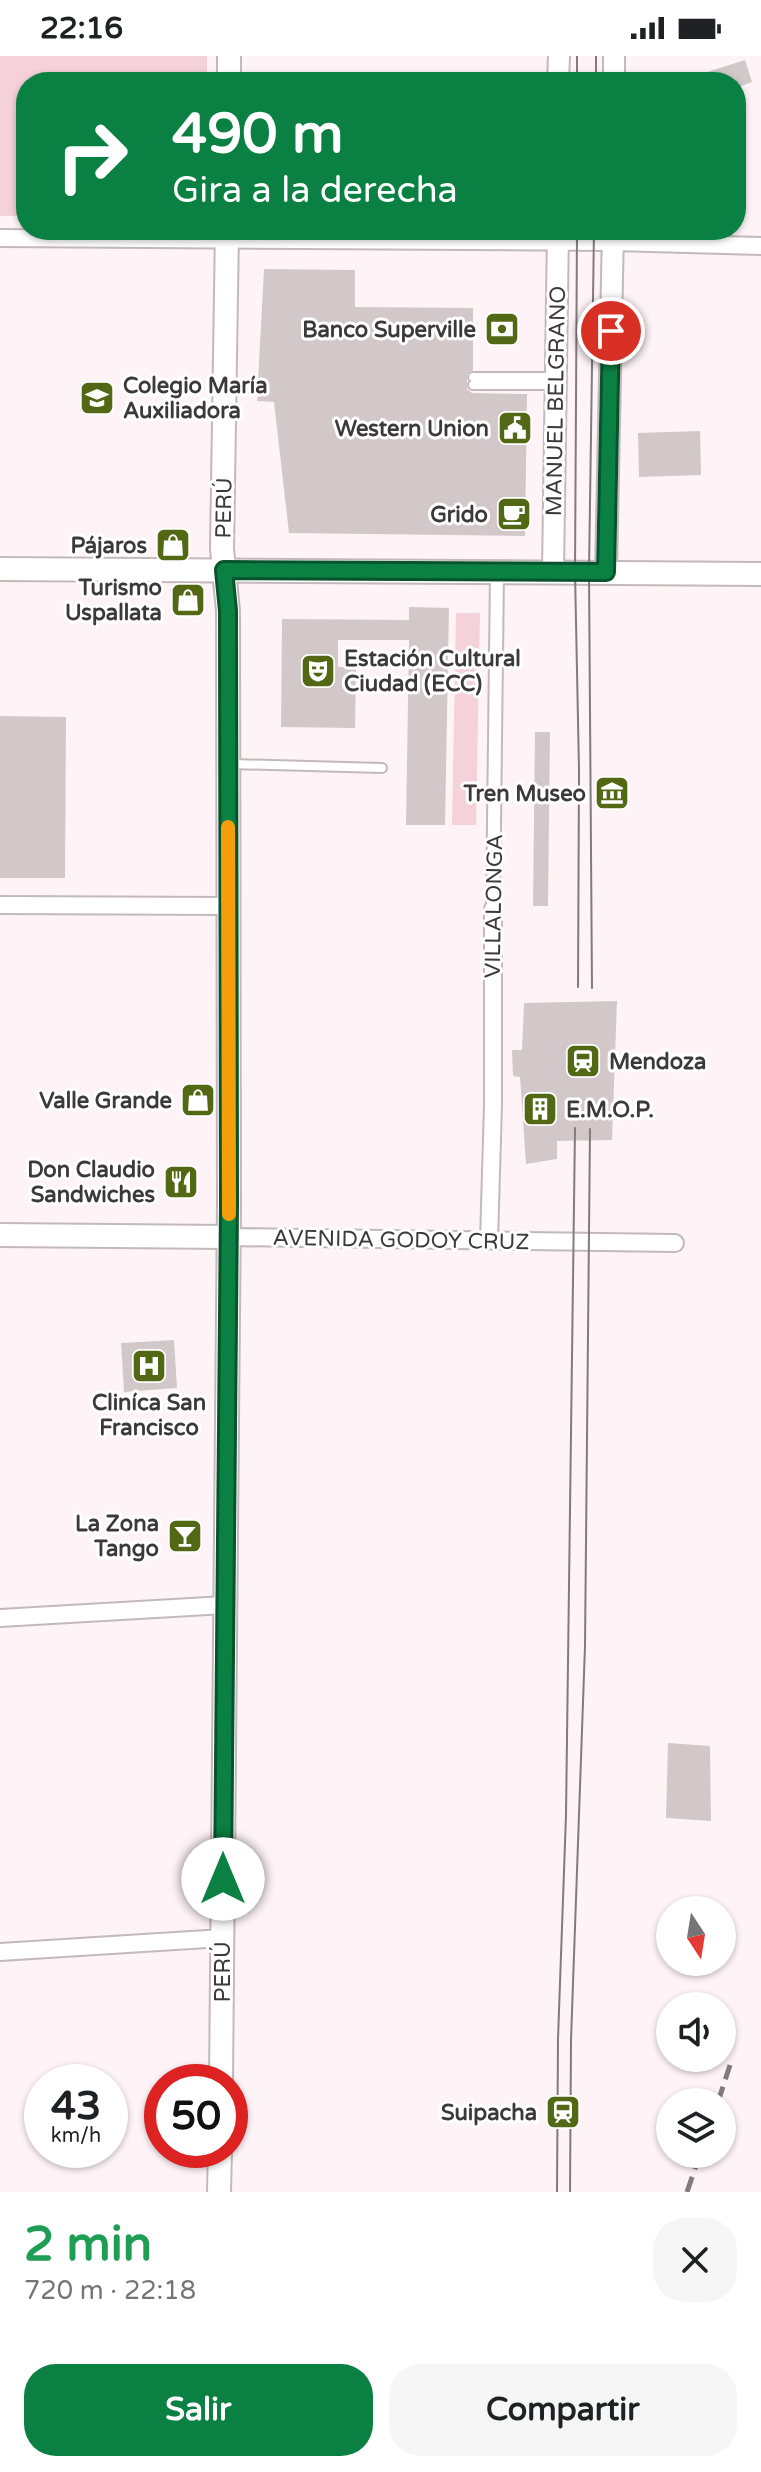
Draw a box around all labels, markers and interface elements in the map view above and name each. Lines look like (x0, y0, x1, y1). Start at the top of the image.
text: 22:16 (40, 10, 123, 47)
text: 490 m (172, 101, 343, 168)
icon: right (40, 104, 144, 208)
text: Gira a la derecha (172, 169, 458, 212)
street label: MANUEL BELGRANO (541, 285, 571, 517)
pin (577, 297, 645, 365)
icon: arrive (589, 309, 633, 353)
bank icon: Banco Superville (483, 310, 521, 348)
place label: Banco Superville (302, 317, 476, 343)
place label: Colegio María Auxiliadora (123, 373, 268, 424)
school or university icon: Colegio María Auxiliadora (78, 379, 116, 417)
public building icon: Western Union (496, 409, 534, 447)
place label: Western Union (335, 416, 489, 442)
street label: PERÚ (209, 477, 238, 539)
cafe icon: Grido (495, 495, 533, 533)
place label: Grido (430, 502, 488, 528)
shop icon: Pájaros (154, 526, 192, 564)
place label: Pájaros (70, 533, 147, 559)
place label: Turismo Uspallata (65, 575, 162, 626)
shop icon: Turismo Uspallata (169, 581, 207, 619)
place label: Estación Cultural Ciudad (ECC) (344, 646, 521, 697)
theatre icon: Estación Cultural Ciudad (ECC) (299, 652, 337, 690)
museum icon: Tren Museo (593, 774, 631, 812)
place label: Tren Museo (463, 781, 586, 807)
street label: VILLALONGA (480, 834, 508, 978)
station icon: Mendoza (564, 1042, 602, 1080)
place label: Mendoza (609, 1049, 706, 1075)
shop icon: Valle Grande (179, 1081, 217, 1119)
place label: Valle Grande (39, 1088, 172, 1114)
building icon: E.M.O.P. (521, 1090, 559, 1128)
place label: E.M.O.P. (566, 1097, 654, 1123)
place label: Don Claudio Sandwiches (27, 1157, 155, 1208)
restaurant icon: Don Claudio Sandwiches (162, 1163, 200, 1201)
street label: AVENIDA GODOY CRUZ (272, 1225, 530, 1255)
hospital icon: Cliníca San Francisco (130, 1347, 168, 1385)
place label: Cliníca San Francisco (92, 1390, 206, 1441)
place label: La Zona Tango (75, 1511, 159, 1562)
bar icon: La Zona Tango (166, 1517, 204, 1555)
position arrow (181, 1837, 265, 1921)
north arrow (656, 1896, 736, 1976)
map controls (656, 1896, 736, 2168)
street label: PERÚ (209, 1941, 236, 2003)
button: sound (656, 1992, 736, 2072)
speed limit sign: 50 (144, 2064, 248, 2168)
text: 43 (51, 2082, 101, 2130)
button: layers (656, 2088, 736, 2168)
station icon: Suipacha (544, 2093, 582, 2131)
place label: Suipacha (441, 2100, 537, 2126)
text: km/h (51, 2124, 101, 2148)
text: 2 min (24, 2216, 152, 2274)
button: close (653, 2218, 737, 2302)
text: 720 m · 22:18 (24, 2275, 196, 2306)
button: Salir (24, 2364, 373, 2456)
button: Compartir (389, 2364, 737, 2456)

